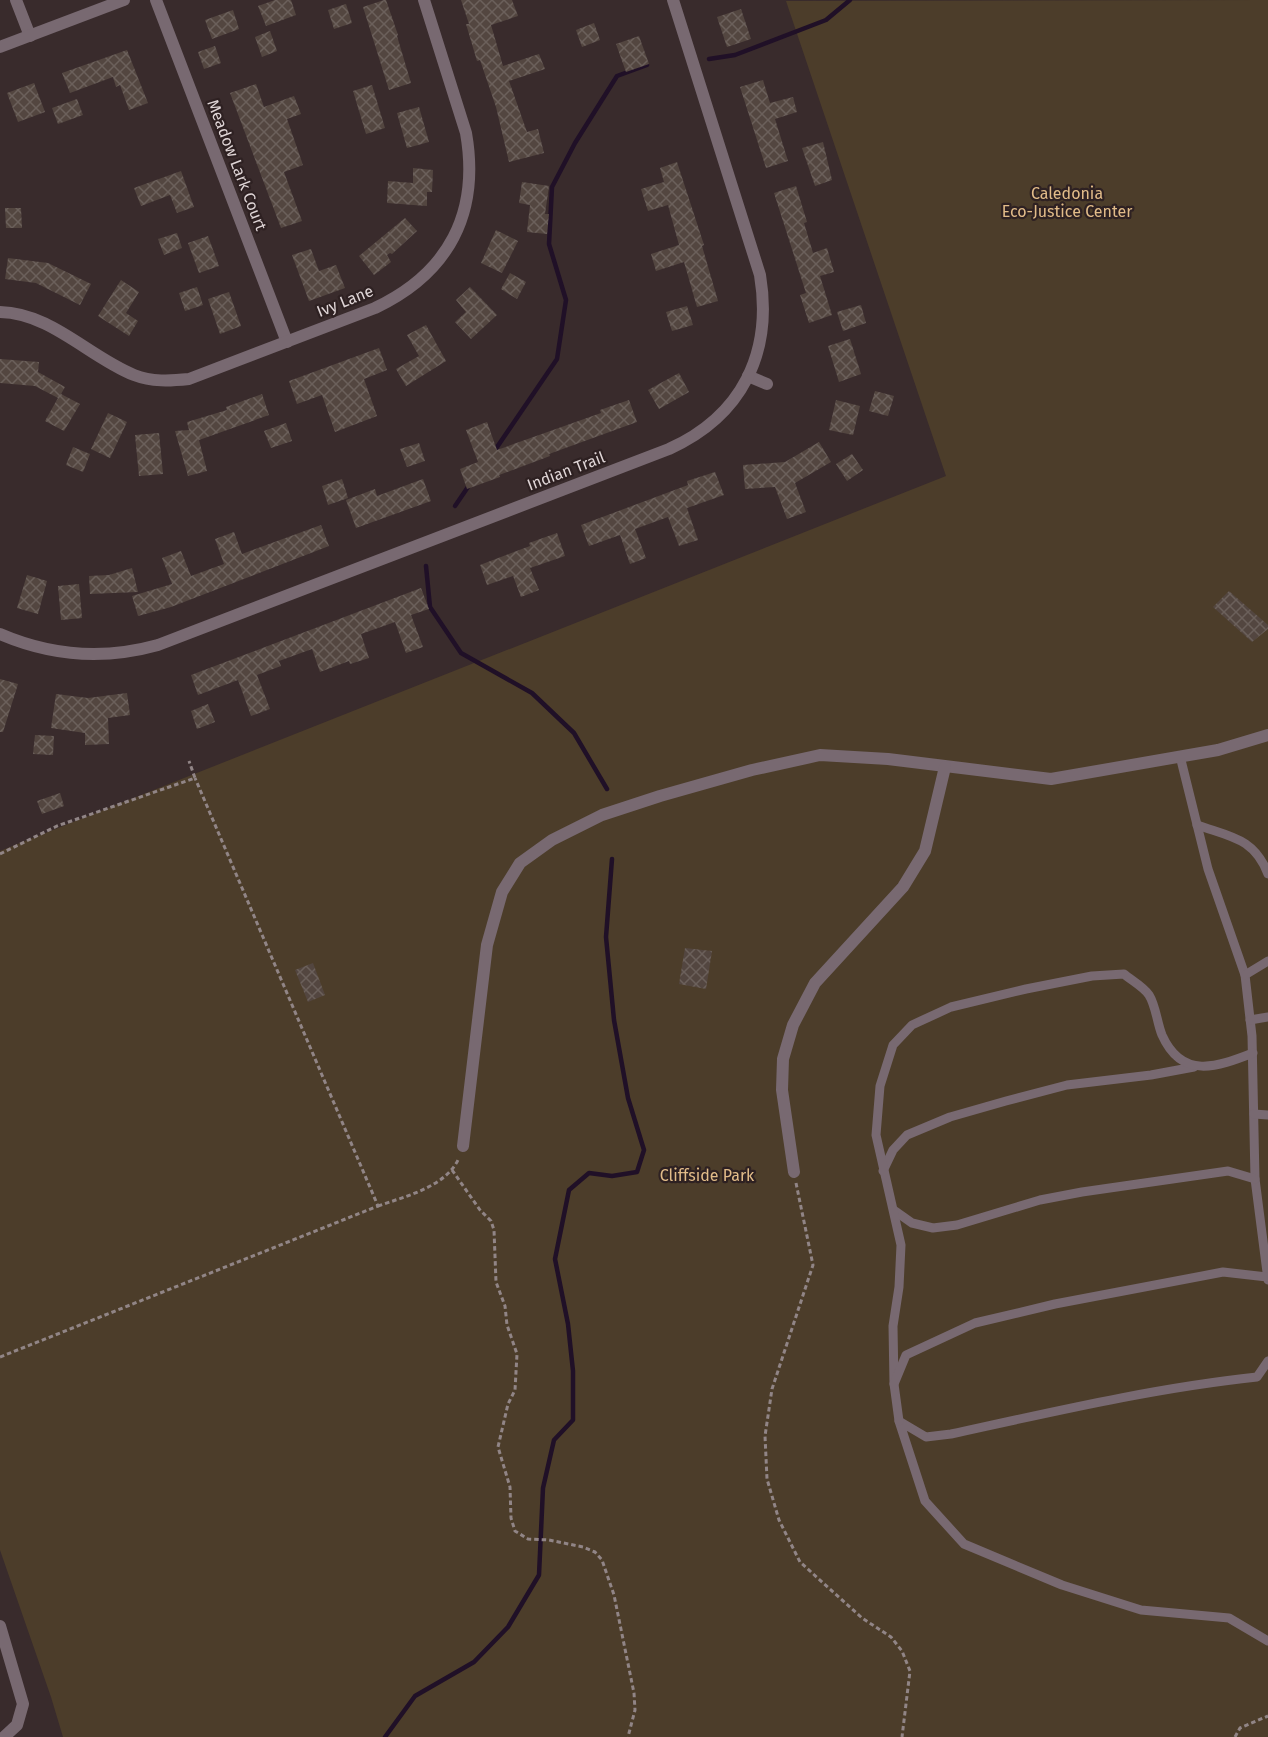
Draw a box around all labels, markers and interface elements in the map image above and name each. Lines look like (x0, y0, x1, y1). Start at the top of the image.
street label: Meadow Lark Court (203, 97, 271, 233)
park label: Caledonia Eco-Justice Center (1002, 184, 1133, 221)
street label: Ivy Lane (314, 281, 376, 321)
street label: Indian Trail (524, 447, 608, 495)
park label: Cliffside Park (660, 1166, 755, 1185)

